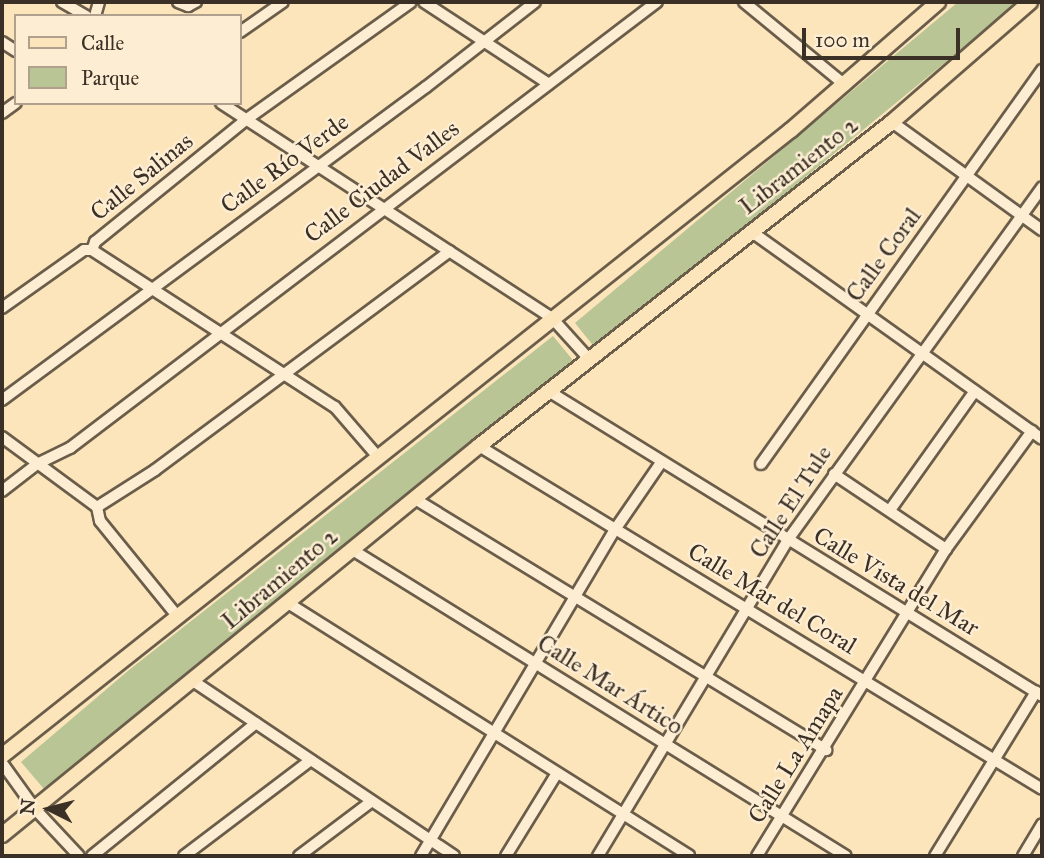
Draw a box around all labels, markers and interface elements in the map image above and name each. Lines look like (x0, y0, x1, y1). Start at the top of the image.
legend (14, 14, 242, 105)
scale bar (806, 14, 964, 58)
text: 100 m (815, 27, 870, 53)
text: Calle (81, 30, 124, 56)
text: Parque (81, 65, 139, 91)
street label: Calle Río Verde (215, 108, 355, 220)
street label: Libramiento 2 (734, 111, 864, 221)
street label: Calle Ciudad Valles (299, 114, 465, 250)
street label: Calle Salinas (85, 127, 199, 227)
street label: Calle Coral (840, 203, 928, 307)
street label: Calle El Tule (744, 440, 838, 564)
street label: Calle Vista del Mar (808, 521, 984, 643)
street label: Libramiento 2 (216, 522, 344, 636)
street label: Calle Mar del Coral (683, 537, 861, 661)
street label: Calle Mar Ártico (532, 629, 688, 741)
street label: Calle La Amapa (742, 681, 850, 829)
north arrow (14, 774, 84, 844)
text: N (15, 798, 40, 816)

